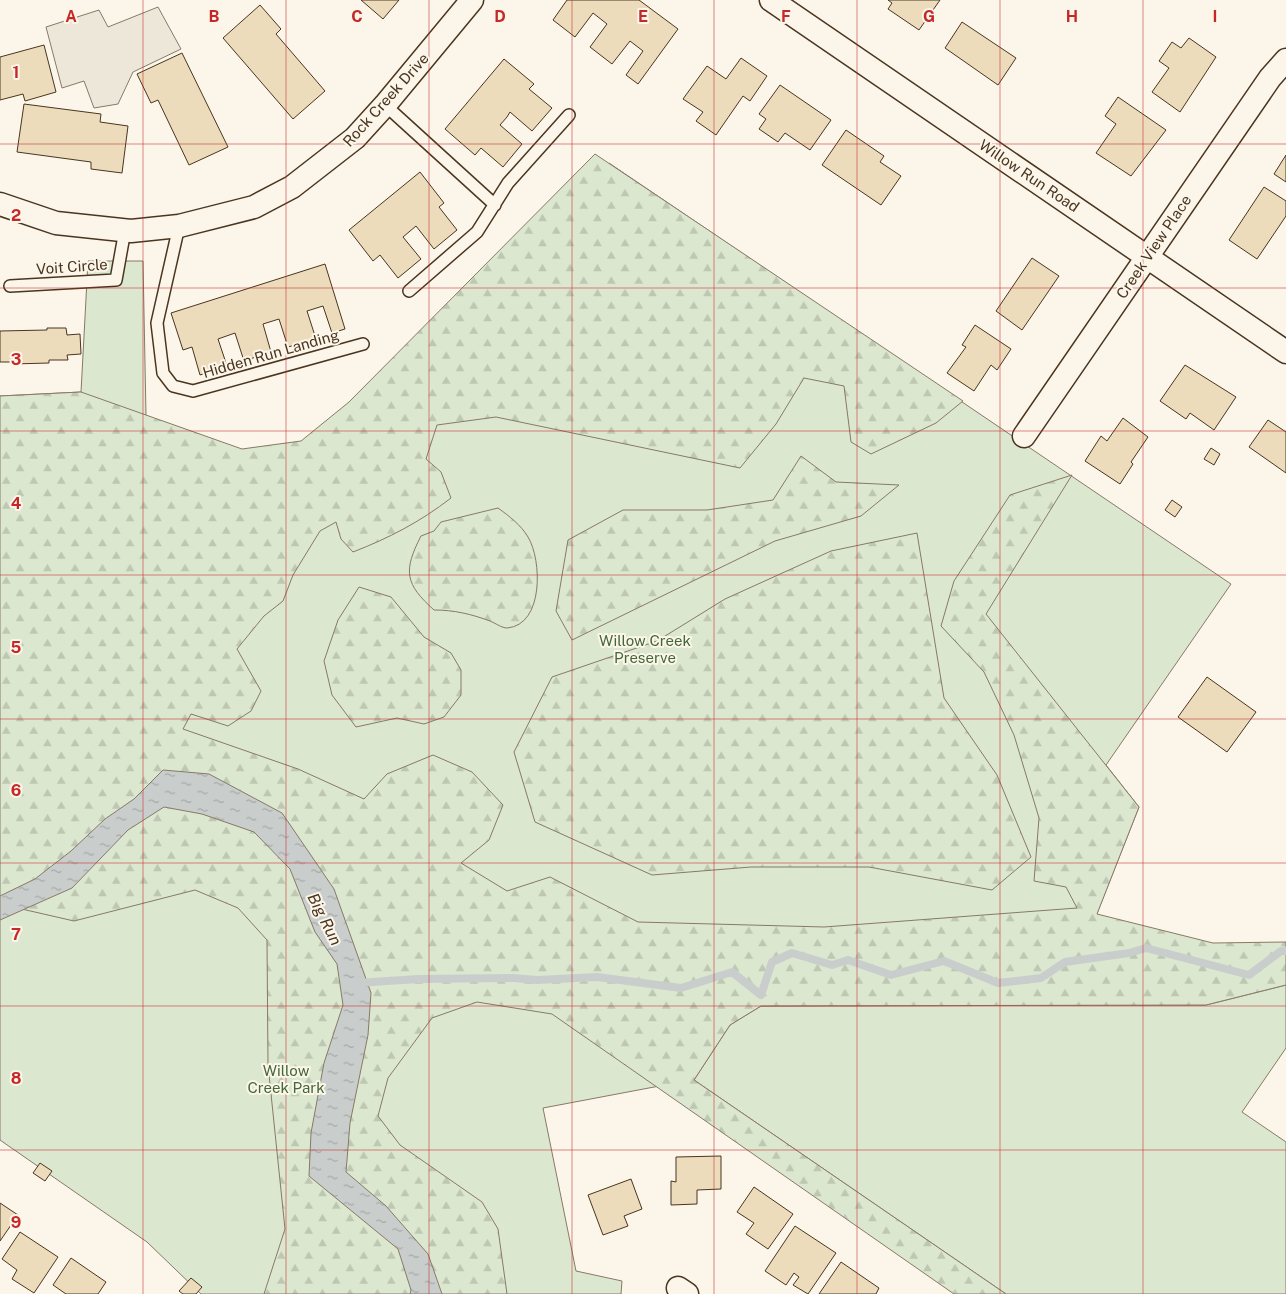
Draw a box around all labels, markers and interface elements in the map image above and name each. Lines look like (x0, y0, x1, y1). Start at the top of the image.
text: A (65, 7, 77, 26)
text: B (209, 7, 220, 26)
text: C (351, 7, 363, 26)
text: D (494, 7, 506, 26)
text: E (638, 7, 648, 26)
text: F (781, 7, 791, 26)
text: G (923, 7, 935, 26)
text: H (1066, 7, 1078, 26)
text: I (1213, 7, 1217, 26)
street label: Rock Creek Drive (339, 50, 432, 150)
text: 1 (13, 63, 19, 82)
street label: Willow Run Road (976, 136, 1083, 215)
street label: Creek View Place (1113, 192, 1195, 302)
text: 2 (11, 206, 21, 225)
street label: Voit Circle (36, 256, 108, 277)
street label: Hidden Run Landing (201, 326, 341, 381)
text: 3 (11, 350, 21, 369)
text: 4 (11, 494, 22, 513)
park label: Willow Creek Preserve (599, 632, 691, 666)
text: 5 (11, 638, 22, 657)
text: 6 (11, 781, 21, 800)
water label: Big Run (303, 890, 346, 949)
text: 7 (11, 925, 21, 944)
park label: Willow Creek Park (247, 1062, 325, 1096)
text: 8 (11, 1069, 22, 1088)
text: 9 (11, 1213, 21, 1232)

